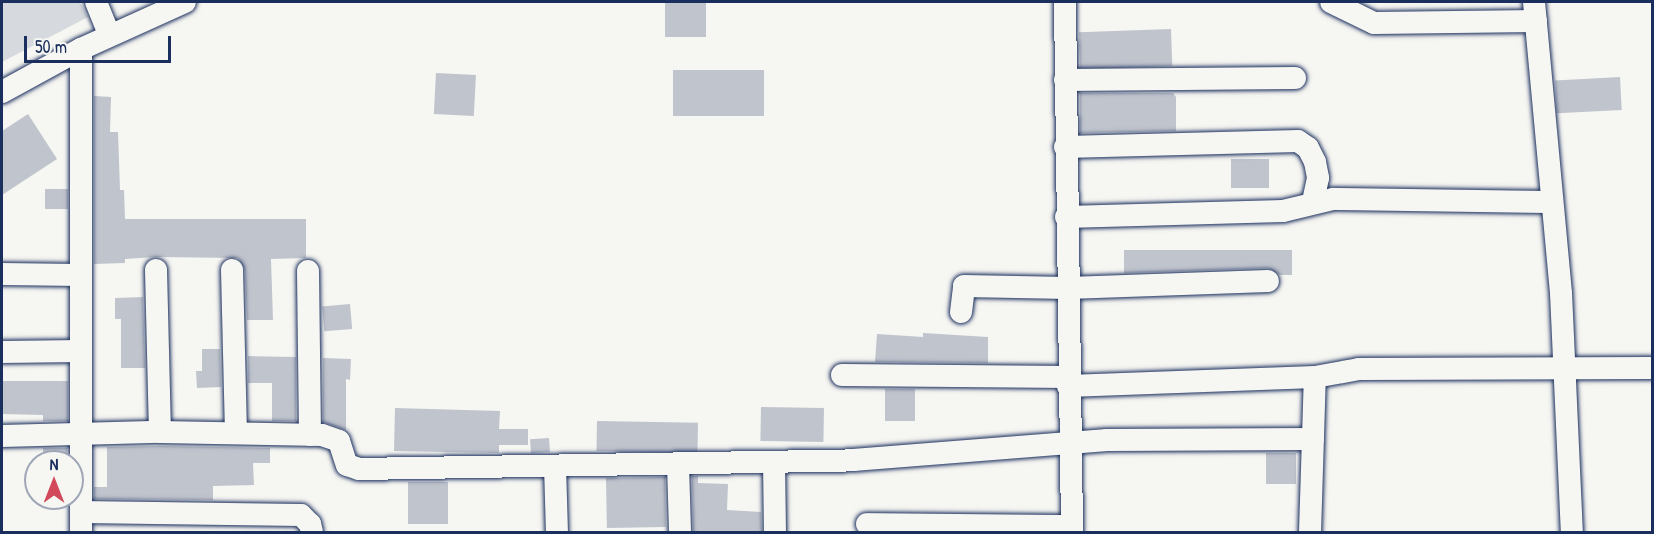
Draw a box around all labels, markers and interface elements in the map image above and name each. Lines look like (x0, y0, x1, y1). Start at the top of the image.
scale bar (27, 24, 174, 62)
text: 50 m (35, 34, 67, 59)
north arrow (24, 450, 84, 510)
text: N (50, 453, 58, 475)

